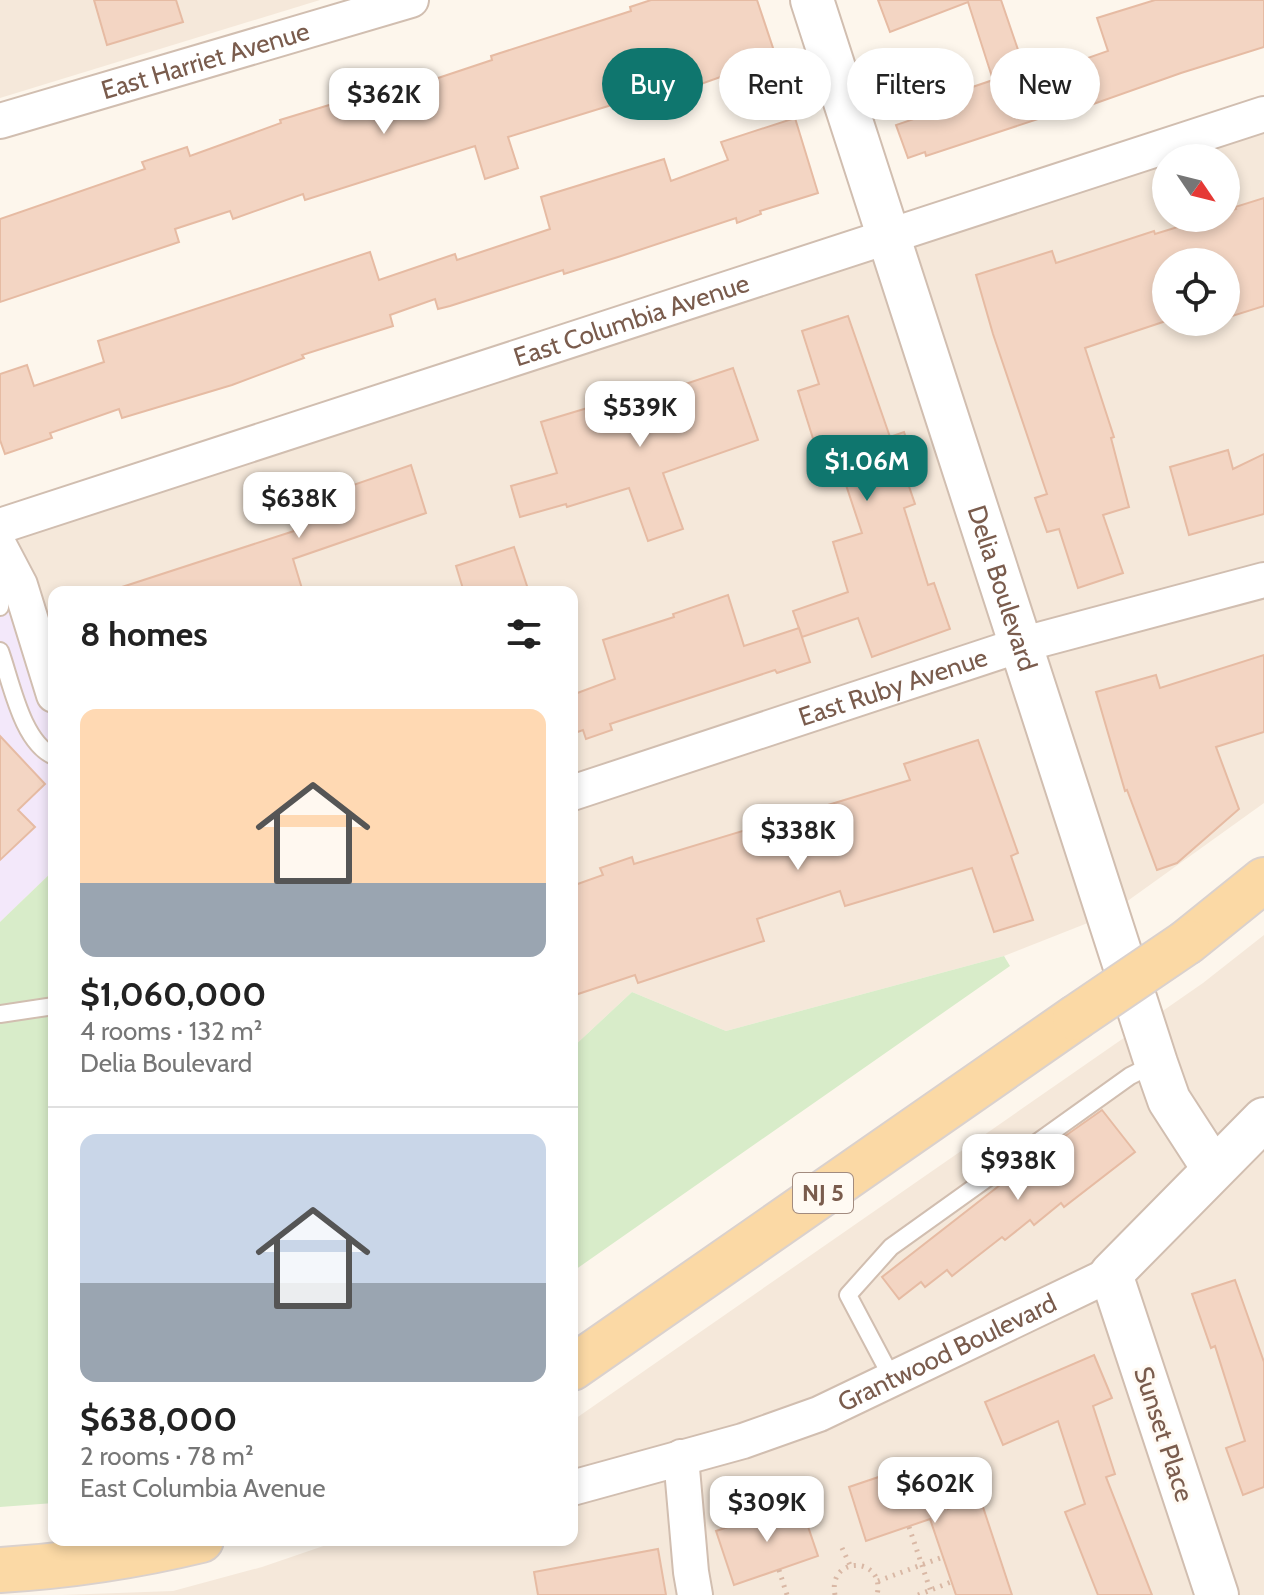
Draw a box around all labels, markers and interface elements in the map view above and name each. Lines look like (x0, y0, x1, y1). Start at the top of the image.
street label: East Harriet Avenue (98, 15, 313, 106)
chip: Buy (602, 48, 703, 120)
chip: Rent (719, 48, 831, 120)
chip: Filters (847, 48, 974, 120)
chip: New (990, 48, 1100, 120)
pin: $362K (328, 68, 440, 136)
text: $362K (347, 78, 421, 110)
north arrow (1152, 144, 1240, 232)
map controls (1152, 144, 1240, 336)
button: locate (1152, 248, 1240, 336)
street label: East Columbia Avenue (510, 267, 753, 373)
pin: $539K (584, 381, 696, 449)
text: $539K (603, 391, 677, 423)
pin: $1.06M (802, 435, 932, 503)
text: $1.06M (825, 445, 909, 477)
pin: $638K (243, 472, 355, 540)
text: $638K (261, 482, 337, 514)
street label: Delia Boulevard (961, 501, 1044, 675)
icon: filters (502, 612, 546, 656)
text: 8 homes (80, 613, 208, 655)
street label: East Ruby Avenue (794, 641, 991, 733)
icon: home (241, 761, 385, 905)
pin: $338K (742, 804, 854, 872)
text: $338K (760, 814, 836, 846)
text: $1,060,000 (80, 973, 266, 1015)
text: 4 rooms · 132 m² (80, 1015, 262, 1047)
text: Delia Boulevard (80, 1047, 252, 1079)
pin: $938K (962, 1134, 1074, 1202)
text: $938K (980, 1144, 1056, 1176)
road number: NJ 5 (793, 1173, 853, 1213)
icon: home (241, 1186, 385, 1330)
street label: Grantwood Boulevard (832, 1287, 1062, 1419)
street label: Sunset Place (1127, 1362, 1201, 1506)
text: $638,000 (80, 1398, 237, 1440)
text: 2 rooms · 78 m² (80, 1440, 254, 1472)
pin: $602K (879, 1457, 991, 1525)
text: $602K (896, 1467, 974, 1499)
text: East Columbia Avenue (80, 1472, 326, 1504)
pin: $309K (711, 1476, 823, 1544)
text: $309K (728, 1486, 806, 1518)

